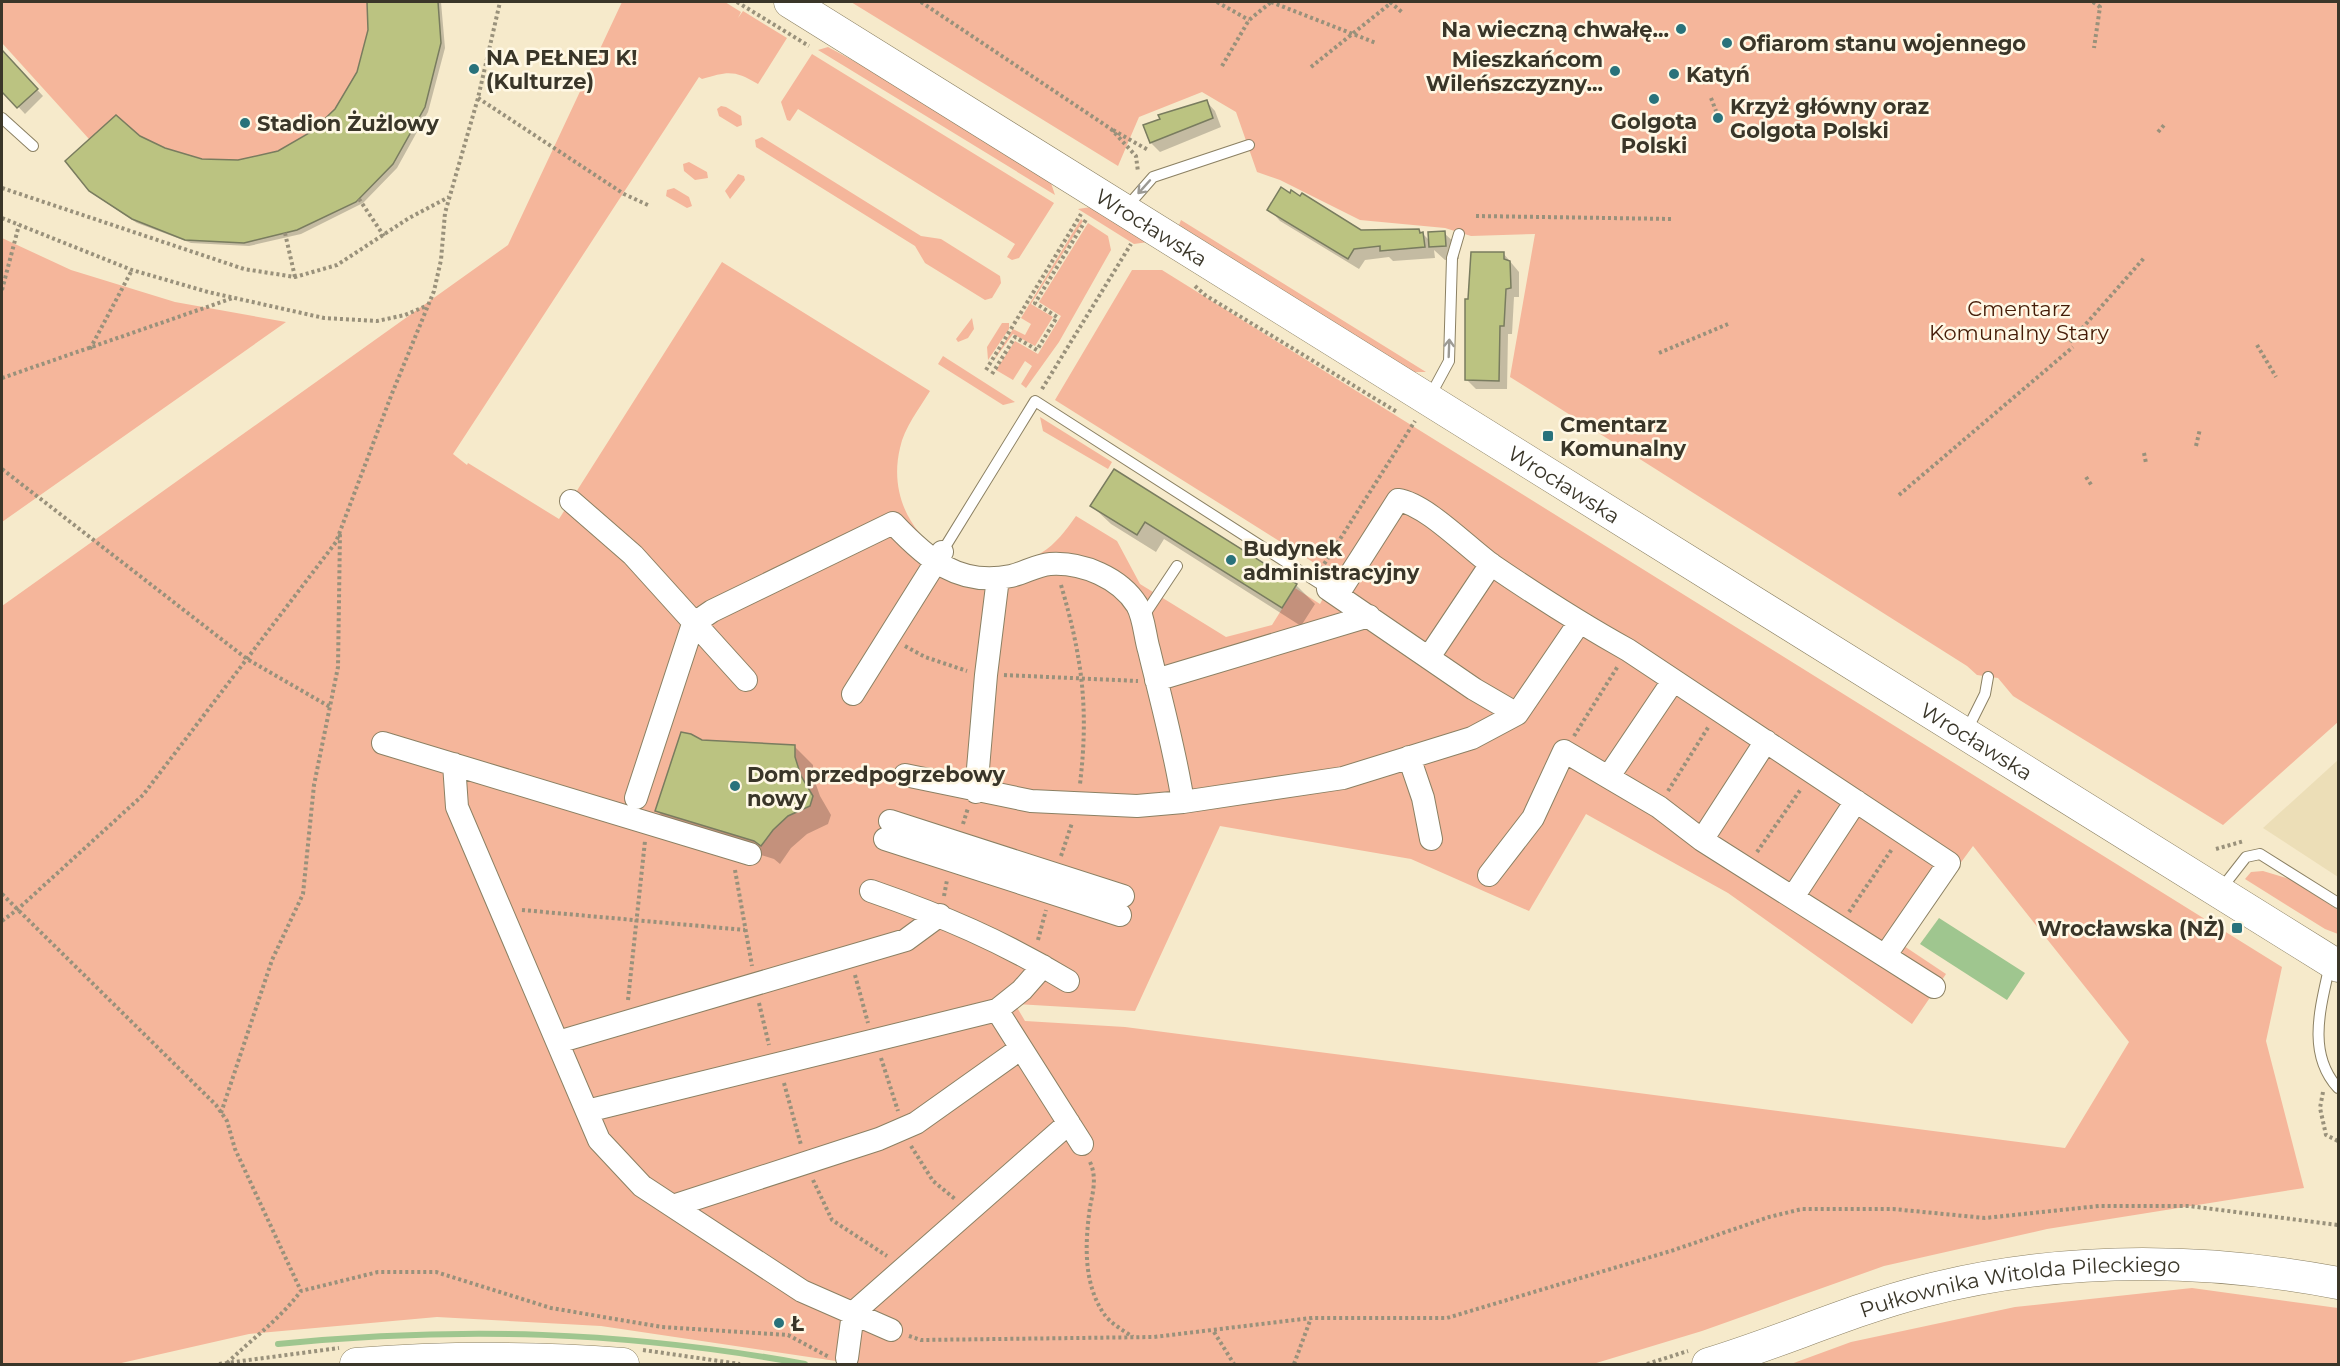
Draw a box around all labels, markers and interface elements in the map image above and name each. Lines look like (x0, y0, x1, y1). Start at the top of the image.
place label: Na wieczną chwałę... (1441, 17, 1669, 42)
marker: Na wieczną chwałę... (1674, 22, 1688, 36)
place label: Ofiarom stanu wojennego (1739, 31, 2026, 56)
marker: Ofiarom stanu wojennego (1720, 36, 1734, 50)
place label: NA PEŁNEJ K! (Kulturze) (486, 45, 637, 94)
place label: Mieszkańcom Wileńszczyzny... (1426, 47, 1603, 96)
marker: NA PEŁNEJ K! (Kulturze) (467, 62, 481, 76)
place label: Katyń (1686, 62, 1750, 87)
marker: Mieszkańcom Wileńszczyzny... (1608, 64, 1622, 78)
marker: Katyń (1667, 67, 1681, 81)
marker: Golgota Polski (1647, 92, 1661, 106)
place label: Krzyż główny oraz Golgota Polski (1730, 94, 1929, 143)
place label: Golgota Polski (1611, 109, 1697, 158)
place label: Stadion Żużlowy (257, 110, 439, 136)
marker: Krzyż główny oraz Golgota Polski (1711, 111, 1725, 125)
marker: Stadion Żużlowy (238, 116, 252, 130)
one-way arrow (1136, 180, 1151, 195)
street label: Wrocławska (1091, 183, 1212, 271)
park label: Cmentarz Komunalny Stary (1929, 296, 2110, 345)
one-way arrow (1444, 338, 1455, 358)
place label: Cmentarz Komunalny (1560, 412, 1686, 461)
marker: Cmentarz Komunalny (1541, 429, 1555, 443)
street label: Wrocławska (1504, 440, 1625, 528)
place label: Budynek administracyjny (1243, 536, 1420, 585)
marker: Budynek administracyjny (1224, 553, 1238, 567)
street label: Wrocławska (1916, 697, 2037, 785)
place label: Dom przedpogrzebowy nowy (747, 762, 1005, 811)
marker: Dom przedpogrzebowy nowy (728, 779, 742, 793)
place label: Wrocławska (NŻ) (2037, 915, 2225, 941)
marker: Wrocławska (NŻ) (2230, 921, 2244, 935)
street label: Pułkownika Witolda Pileckiego (1856, 1252, 2181, 1322)
place label: Ł (790, 1311, 804, 1336)
marker: Ł (772, 1316, 786, 1330)

